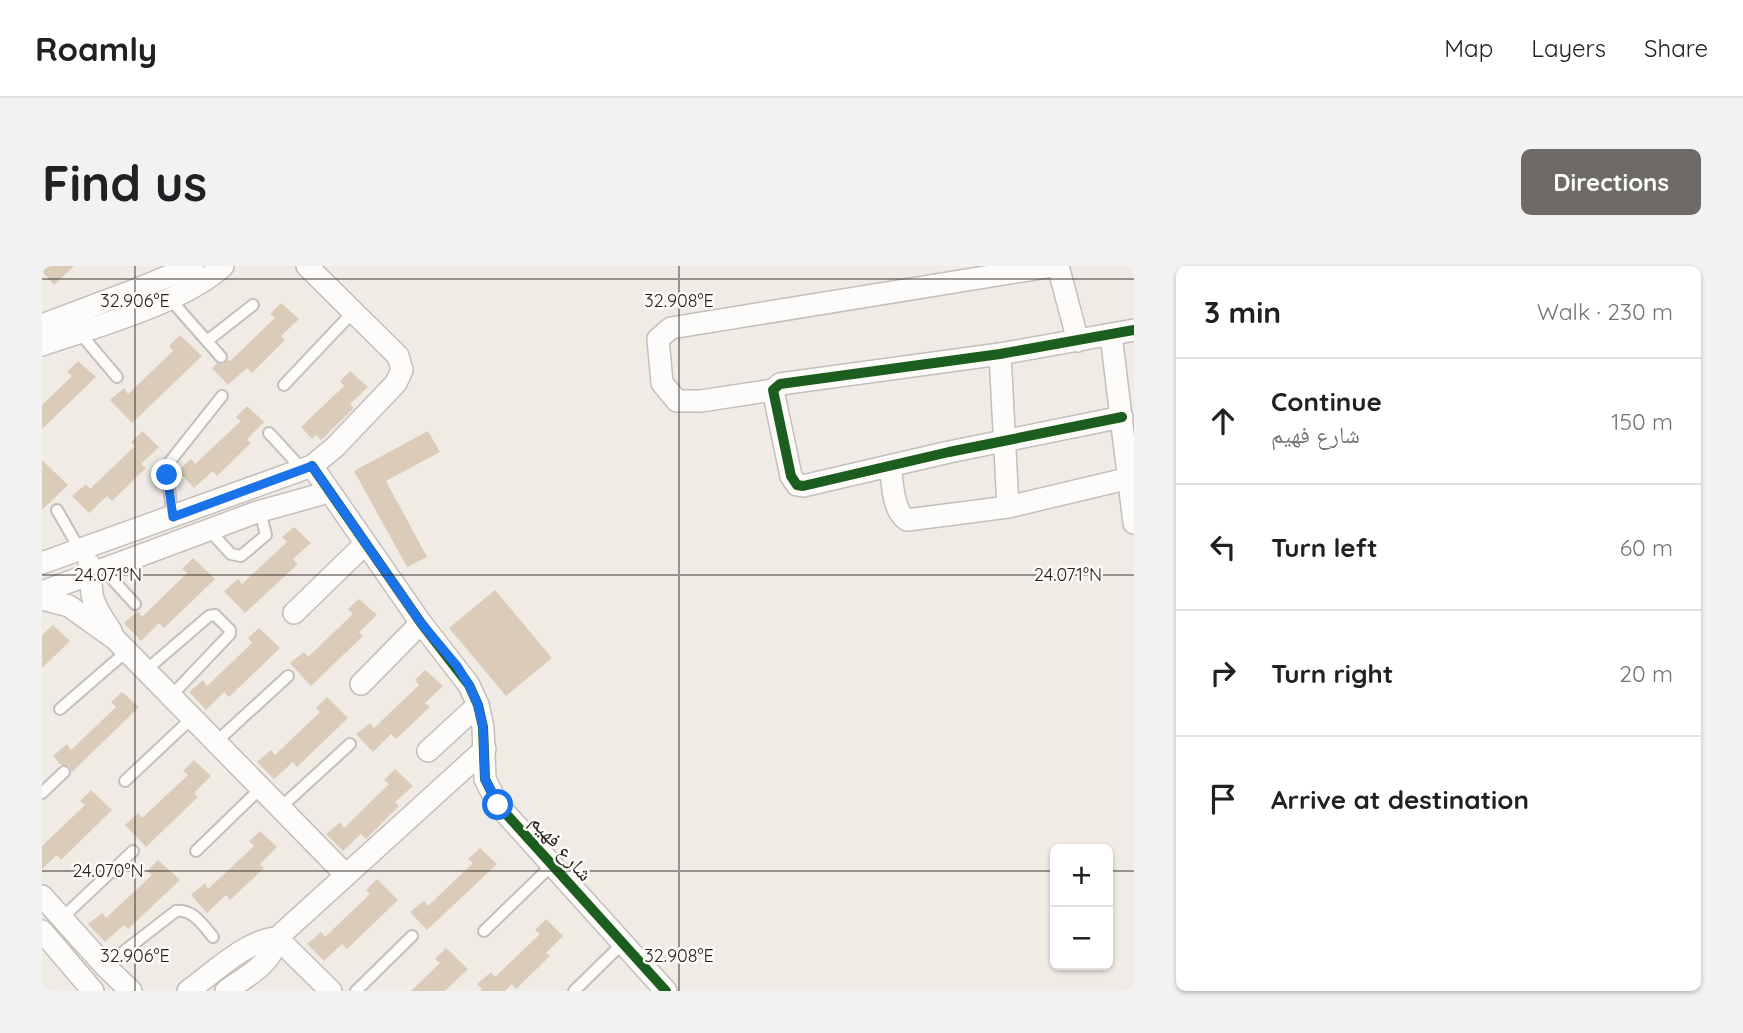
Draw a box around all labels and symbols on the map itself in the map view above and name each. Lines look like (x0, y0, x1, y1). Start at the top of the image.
text: 32.906°E (100, 289, 170, 312)
text: 32.908°E (644, 289, 714, 312)
route end (151, 459, 182, 490)
text: 24.071°N (74, 563, 142, 586)
text: 24.071°N (1034, 563, 1102, 586)
route start (482, 789, 513, 820)
street label: شارع فهيم (524, 808, 599, 887)
text: 24.070°N (72, 859, 144, 882)
text: 32.906°E (100, 944, 170, 967)
text: 32.908°E (644, 944, 714, 967)

